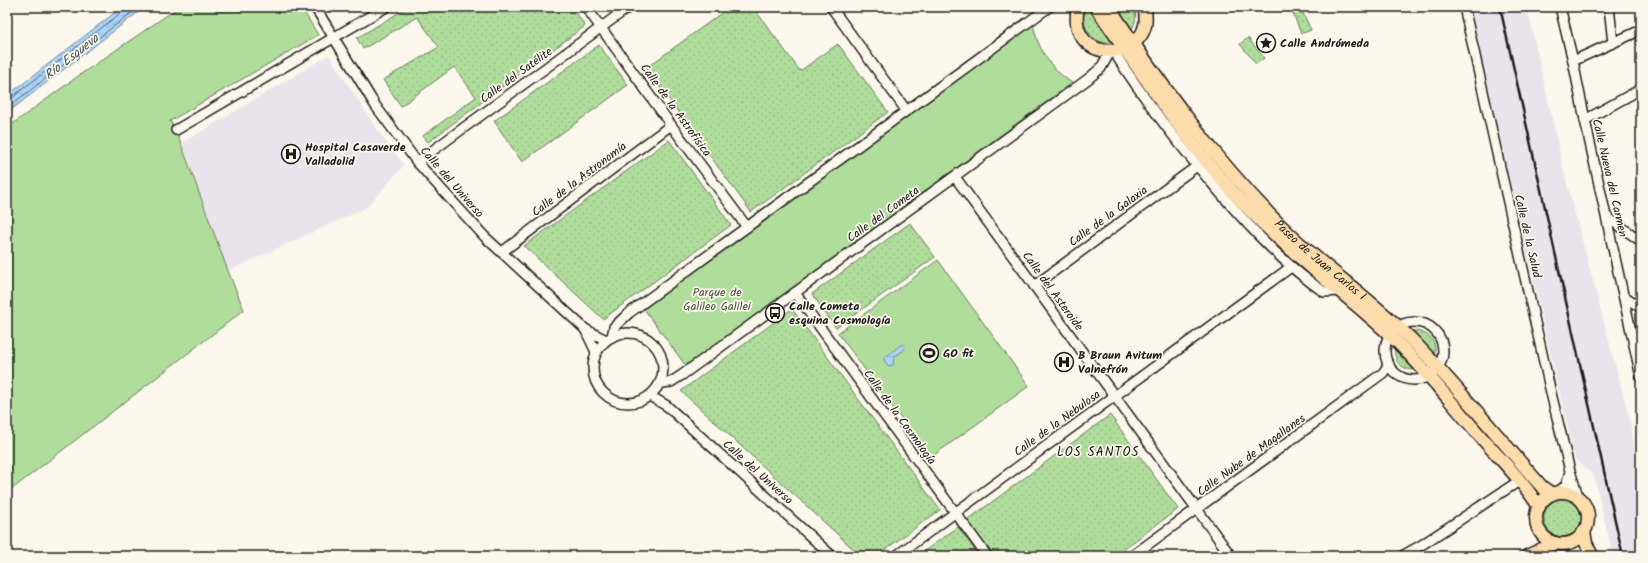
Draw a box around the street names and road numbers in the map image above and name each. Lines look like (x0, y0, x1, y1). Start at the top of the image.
street label: Calle del Satélite (476, 42, 557, 108)
street label: Calle de la Astrofísica (635, 60, 716, 161)
street label: Calle Nueva del Carmen (1587, 117, 1632, 239)
street label: Calle de la Astronomía (528, 137, 631, 222)
street label: Calle del Universo (415, 142, 488, 222)
street label: Calle del Cometa (843, 181, 924, 247)
street label: Calle de la Galaxia (1065, 181, 1152, 252)
street label: Calle de la Salud (1509, 192, 1547, 281)
street label: Paseo de Juan Carlos I (1270, 215, 1371, 306)
street label: Calle del Asteroide (1017, 248, 1088, 335)
street label: Calle de la Cosmología (858, 366, 941, 469)
street label: Calle de la Nebulosa (1010, 385, 1105, 461)
street label: Calle Nube de Magallanes (1193, 409, 1310, 501)
street label: Calle del Universo (718, 435, 797, 509)

